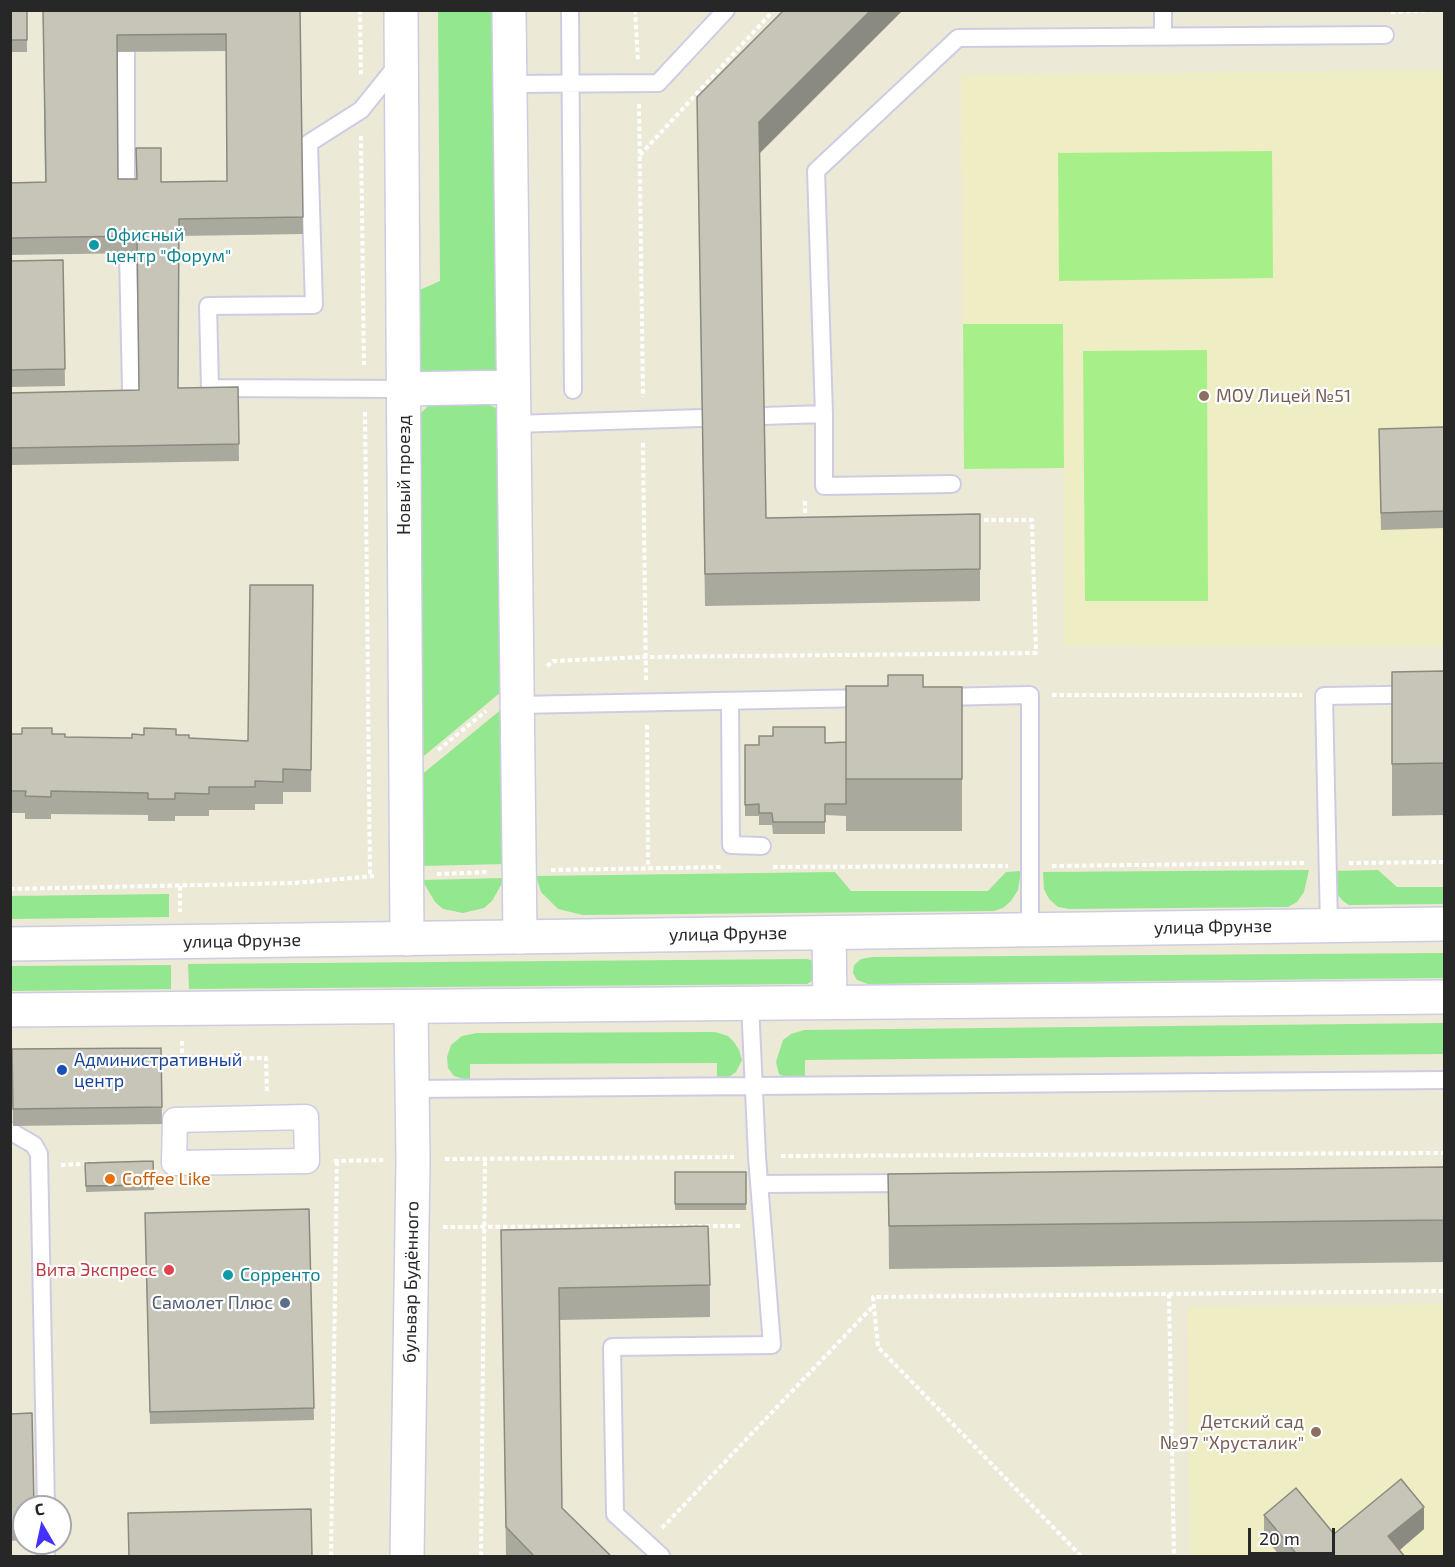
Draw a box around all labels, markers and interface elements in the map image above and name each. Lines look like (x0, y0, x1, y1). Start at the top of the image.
place label: Офисный центр "Форум" (106, 224, 231, 266)
marker: Офисный центр "Форум" (87, 238, 101, 252)
place label: МОУ Лицей №51 (1216, 385, 1351, 407)
marker: МОУ Лицей №51 (1197, 389, 1211, 403)
street label: Новый проезд (393, 415, 415, 535)
street label: улица Фрунзе (1154, 915, 1272, 939)
street label: улица Фрунзе (669, 922, 787, 946)
street label: улица Фрунзе (183, 929, 301, 953)
place label: Административный центр (74, 1049, 242, 1092)
marker: Административный центр (55, 1063, 69, 1077)
place label: Coffee Like (122, 1168, 211, 1190)
marker: Coffee Like (103, 1172, 117, 1186)
street label: бульвар Будённого (399, 1201, 423, 1363)
place label: Вита Экспресс (36, 1259, 157, 1281)
marker: Вита Экспресс (162, 1263, 176, 1277)
place label: Сорренто (240, 1264, 321, 1286)
marker: Сорренто (221, 1268, 235, 1282)
place label: Самолет Плюс (152, 1292, 273, 1314)
marker: Самолет Плюс (278, 1296, 292, 1310)
place label: Детский сад №97 "Хрусталик" (1160, 1411, 1304, 1454)
marker: Детский сад №97 "Хрусталик" (1309, 1425, 1323, 1439)
north arrow (12, 1495, 72, 1555)
text: С (33, 1499, 46, 1519)
scale bar (1251, 1516, 1338, 1554)
text: 20 m (1259, 1527, 1300, 1549)

